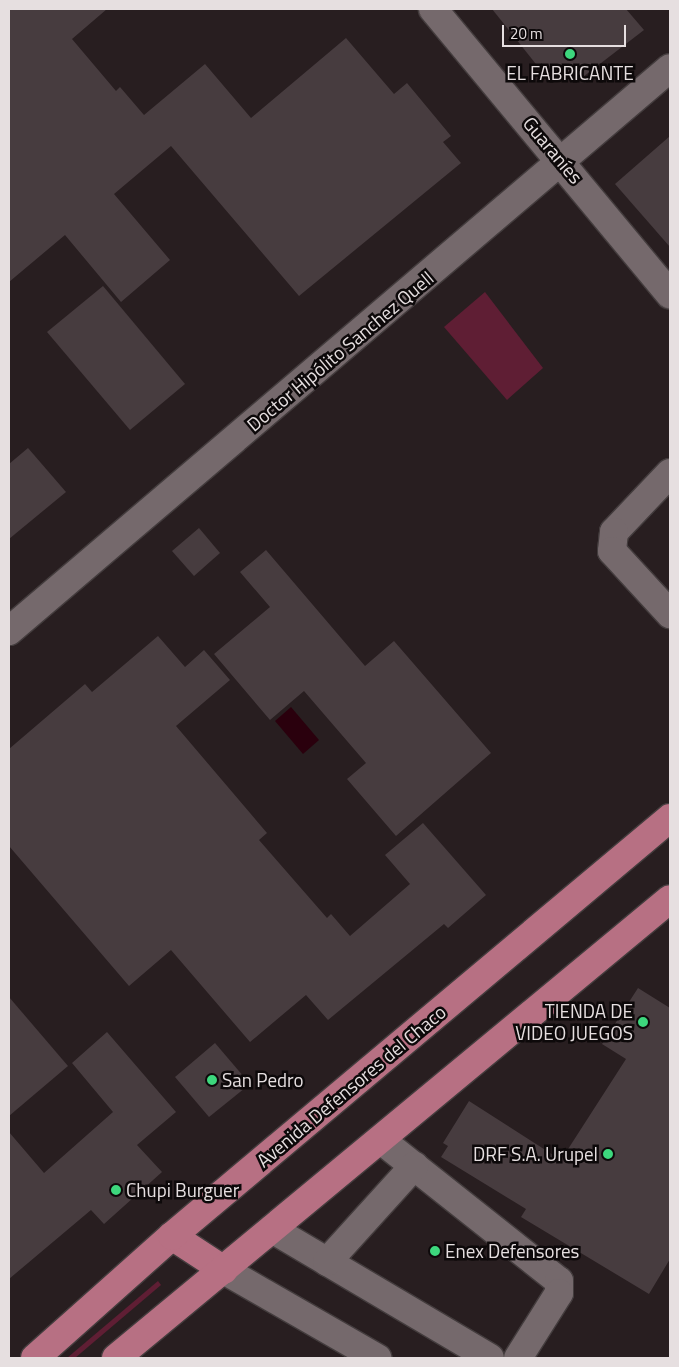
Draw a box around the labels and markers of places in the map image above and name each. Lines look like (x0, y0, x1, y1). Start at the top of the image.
marker: EL FABRICANTE (564, 48, 576, 60)
place label: EL FABRICANTE (506, 62, 634, 84)
place label: TIENDA DE VIDEO JUEGOS (515, 1000, 633, 1044)
marker: TIENDA DE VIDEO JUEGOS (637, 1016, 649, 1028)
place label: San Pedro (222, 1069, 303, 1091)
marker: San Pedro (206, 1074, 218, 1086)
place label: DRF S.A. Urupel (473, 1143, 598, 1165)
marker: DRF S.A. Urupel (602, 1148, 614, 1160)
place label: Chupi Burguer (126, 1179, 239, 1201)
marker: Chupi Burguer (110, 1184, 122, 1196)
place label: Enex Defensores (445, 1240, 579, 1262)
marker: Enex Defensores (429, 1245, 441, 1257)

